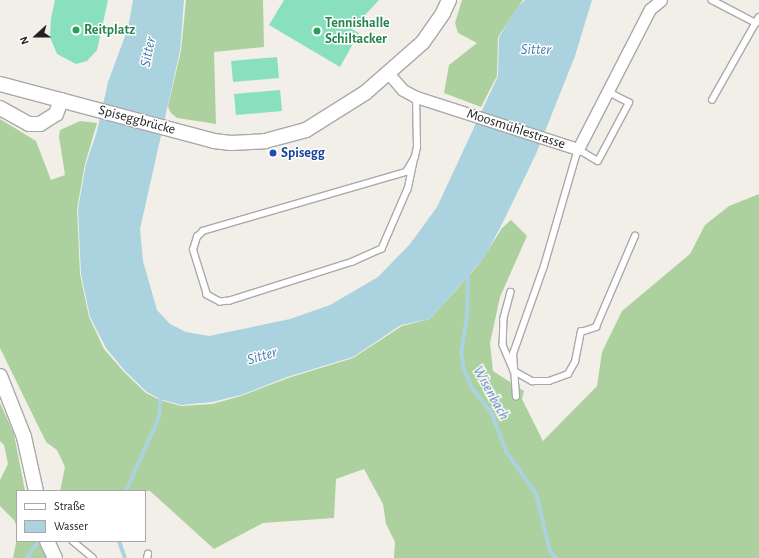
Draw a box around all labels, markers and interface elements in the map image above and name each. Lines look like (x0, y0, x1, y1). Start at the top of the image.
place label: Tennishalle Schiltacker (325, 15, 390, 48)
north arrow (16, 16, 56, 56)
place label: Reitplatz (84, 22, 135, 38)
marker: Reitplatz (71, 25, 81, 35)
marker: Tennishalle Schiltacker (312, 26, 322, 36)
text: N (18, 35, 31, 46)
water label: Sitter (136, 35, 160, 69)
water label: Sitter (521, 41, 551, 59)
street label: Spiseggbrücke (97, 102, 177, 138)
street label: Moosmühlestrasse (465, 105, 567, 153)
place label: Spisegg (281, 145, 325, 161)
marker: Spisegg (268, 148, 278, 158)
water label: Sitter (245, 343, 279, 369)
water label: Wisenbach (469, 363, 513, 423)
legend (16, 490, 146, 542)
text: Straße (54, 500, 85, 512)
text: Wasser (54, 520, 88, 532)

